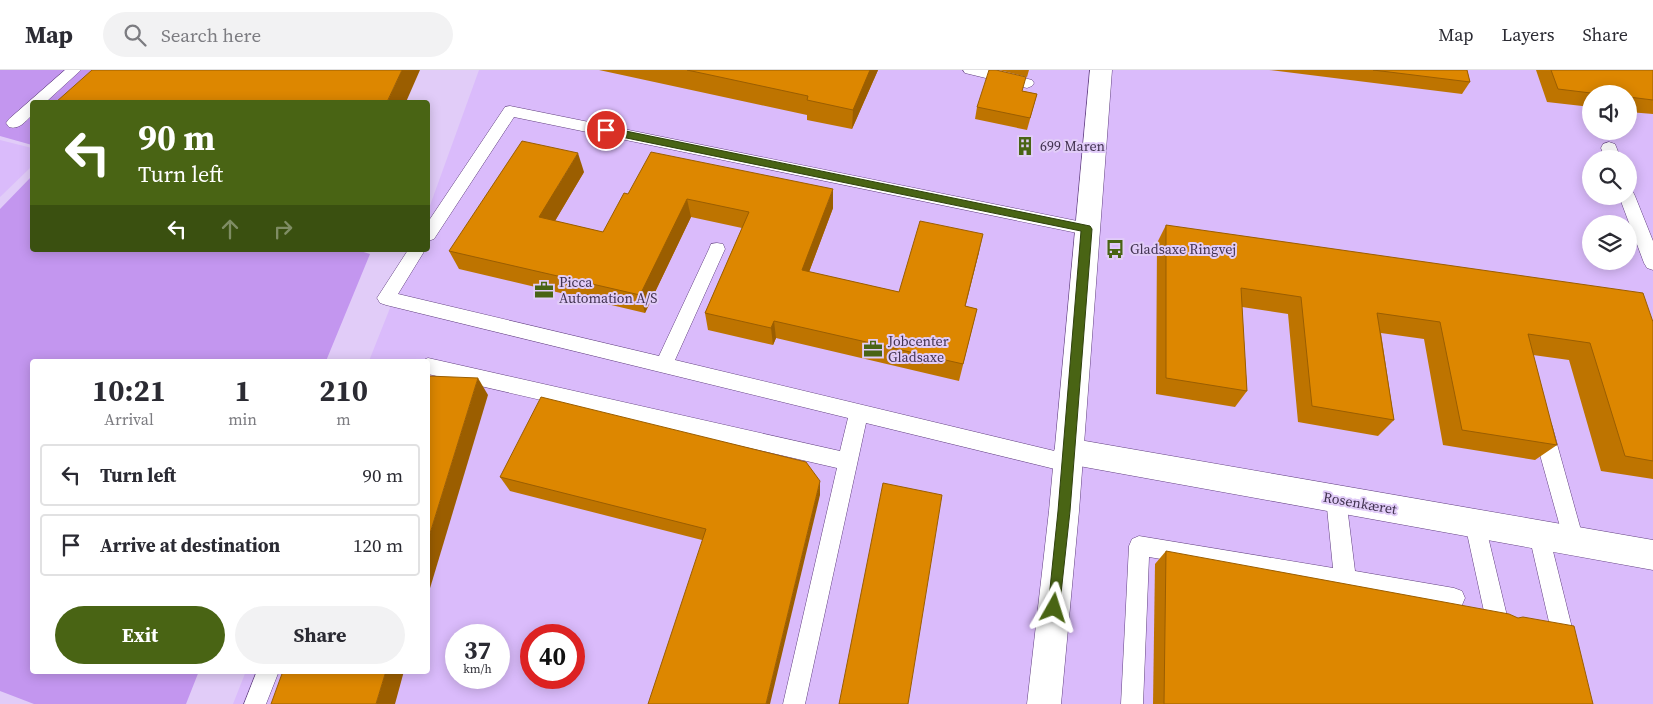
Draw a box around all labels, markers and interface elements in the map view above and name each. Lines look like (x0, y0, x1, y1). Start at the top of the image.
search box (103, 12, 453, 57)
text: Map (25, 18, 73, 51)
icon: search (121, 21, 149, 49)
text: Search here (161, 22, 261, 48)
text: Map (1438, 22, 1473, 47)
text: Layers (1501, 22, 1554, 47)
text: Share (1582, 22, 1628, 47)
map controls (1582, 85, 1637, 270)
button: sound (1582, 85, 1637, 140)
pin (585, 109, 627, 151)
text: 90 m (138, 114, 215, 162)
icon: arrive (592, 116, 620, 144)
icon: left (55, 120, 120, 185)
building icon: 699 Maren (1014, 135, 1036, 157)
place label: 699 Maren (1040, 136, 1106, 156)
button: search (1582, 150, 1637, 205)
text: Turn left (138, 159, 223, 189)
icon: left (163, 215, 191, 243)
icon: ahead (216, 215, 244, 243)
icon: right (269, 215, 297, 243)
button: layers (1582, 215, 1637, 270)
bus stop icon: Gladsaxe Ringvej (1104, 238, 1126, 260)
place label: Gladsaxe Ringvej (1130, 239, 1236, 259)
place label: Picca Automation A/S (559, 272, 657, 308)
office icon: Picca Automation A/S (533, 279, 555, 301)
place label: Jobcenter Gladsaxe (887, 331, 949, 367)
office icon: Jobcenter Gladsaxe (862, 338, 884, 360)
text: 10:21 (92, 370, 166, 411)
text: 1 (234, 370, 251, 411)
text: 210 (319, 370, 368, 411)
text: Arrival (104, 408, 154, 430)
text: min (228, 408, 257, 430)
text: m (336, 408, 351, 430)
icon: left (57, 461, 85, 489)
text: Turn left (100, 462, 176, 488)
text: 90 m (362, 462, 403, 488)
street label: Rosenkæret (1322, 487, 1399, 519)
icon: arrive (57, 531, 85, 559)
text: Arrive at destination (100, 532, 280, 558)
text: 120 m (353, 532, 403, 558)
position arrow (1027, 581, 1079, 633)
button: Exit (55, 606, 225, 664)
button: Share (235, 606, 405, 664)
speed limit sign: 40 (520, 624, 585, 689)
text: 37 (464, 633, 491, 667)
text: km/h (463, 661, 492, 677)

